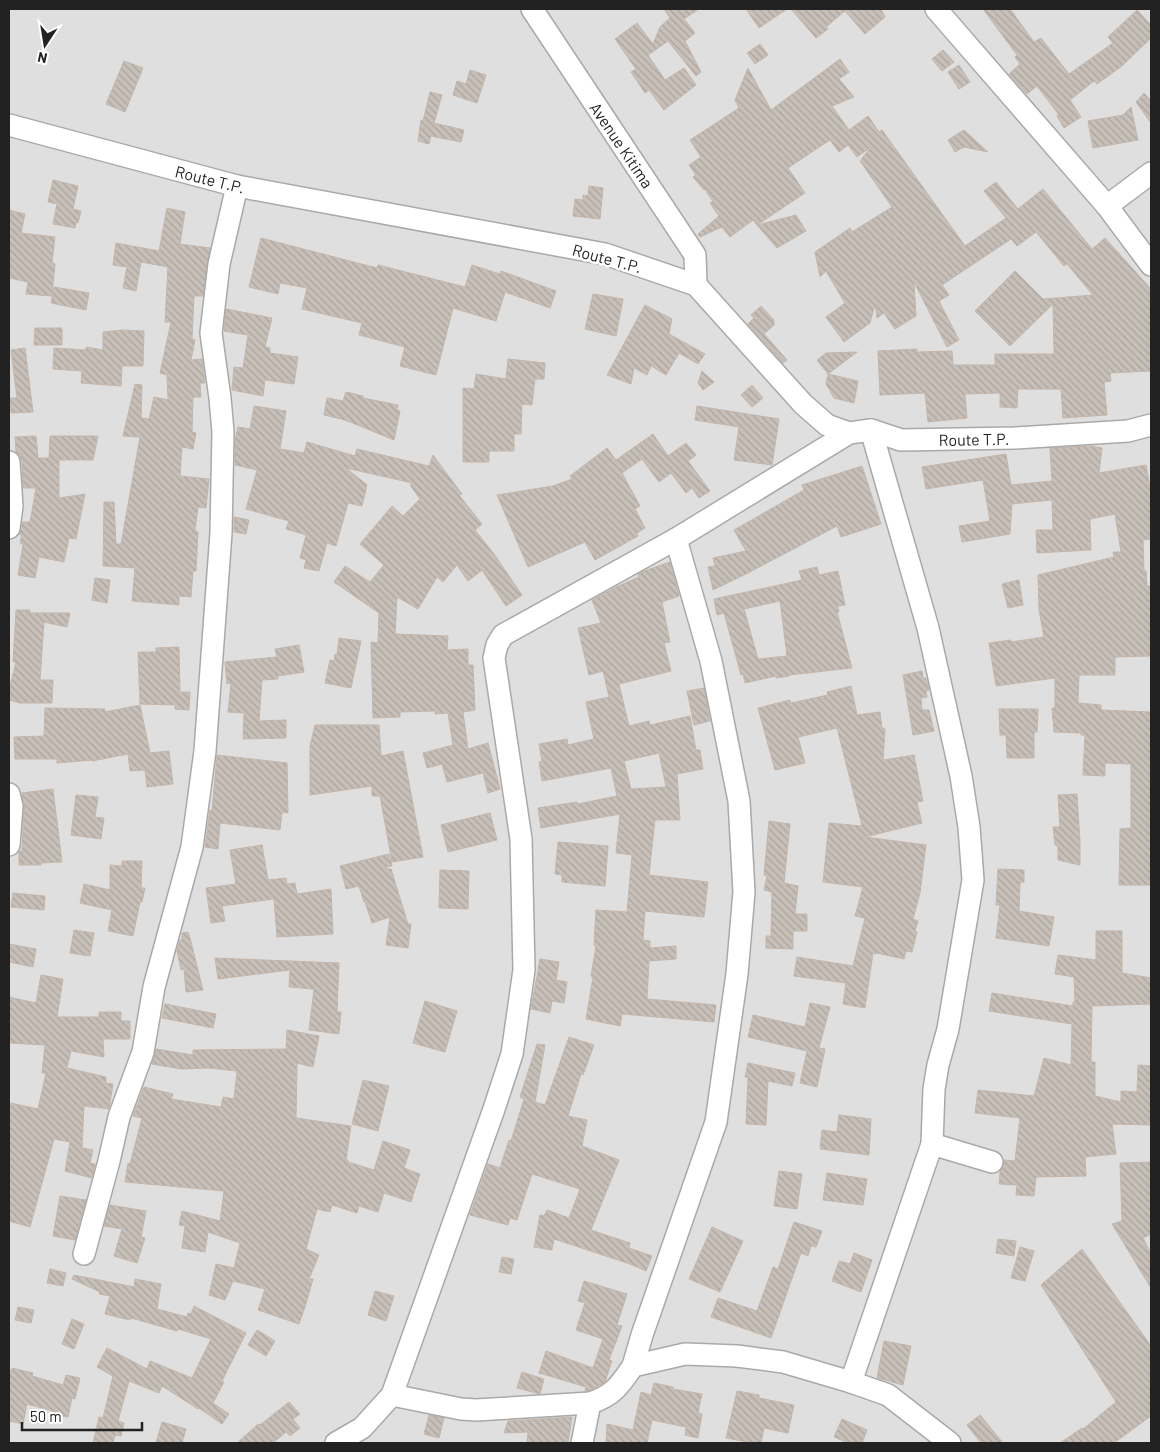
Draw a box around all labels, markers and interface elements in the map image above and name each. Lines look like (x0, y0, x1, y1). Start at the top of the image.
north arrow (20, 20, 70, 70)
text: N (36, 49, 49, 67)
street label: Avenue Kitima (586, 99, 658, 191)
street label: Route T.P. (173, 161, 247, 197)
street label: Route T.P. (570, 240, 644, 276)
street label: Route T.P. (938, 429, 1010, 449)
scale bar (22, 1400, 142, 1432)
text: 50 m (30, 1407, 62, 1425)

